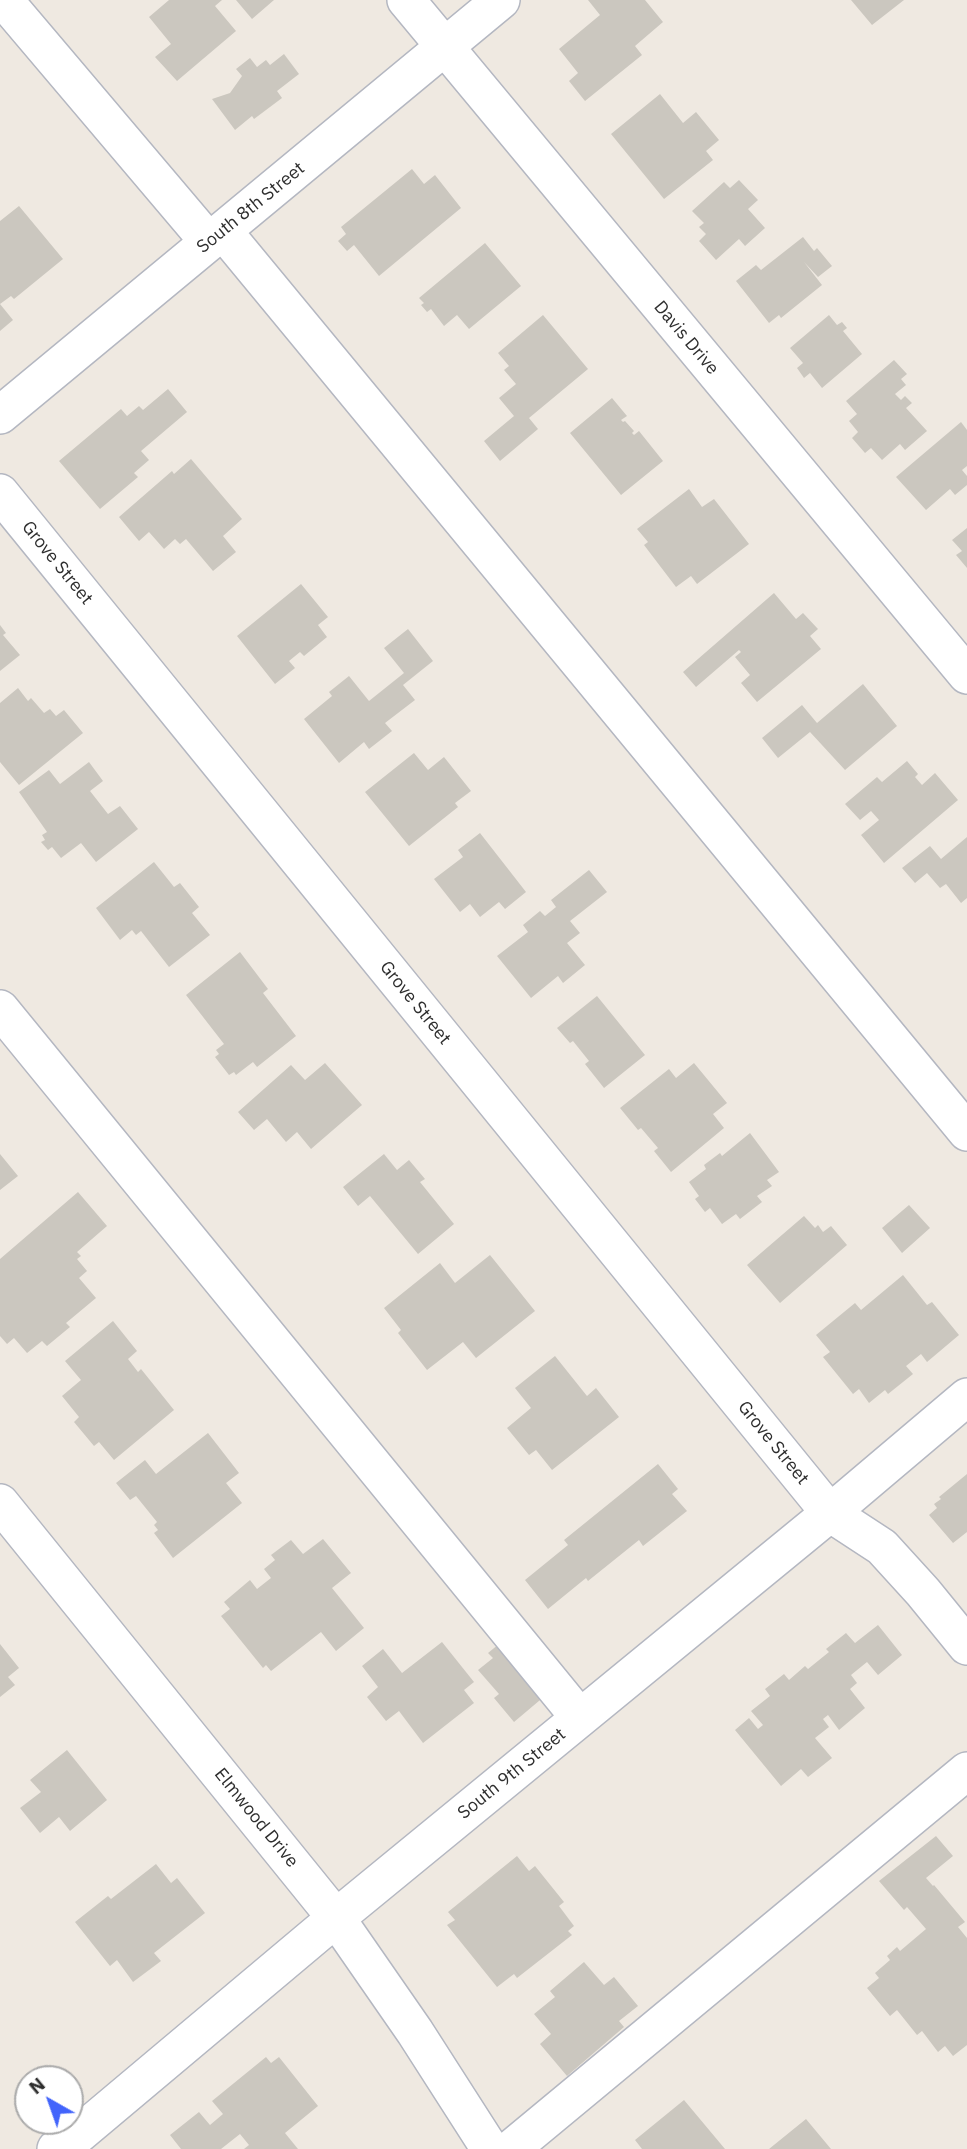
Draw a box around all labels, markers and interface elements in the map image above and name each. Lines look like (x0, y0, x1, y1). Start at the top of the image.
street label: South 8th Street (193, 158, 309, 258)
street label: Davis Drive (649, 297, 723, 379)
street label: Grove Street (17, 517, 97, 609)
street label: Grove Street (375, 957, 455, 1049)
street label: Grove Street (733, 1397, 813, 1489)
street label: South 9th Street (454, 1724, 570, 1824)
street label: Elmwood Drive (209, 1764, 303, 1872)
north arrow (14, 2065, 84, 2135)
text: N (24, 2072, 50, 2099)

